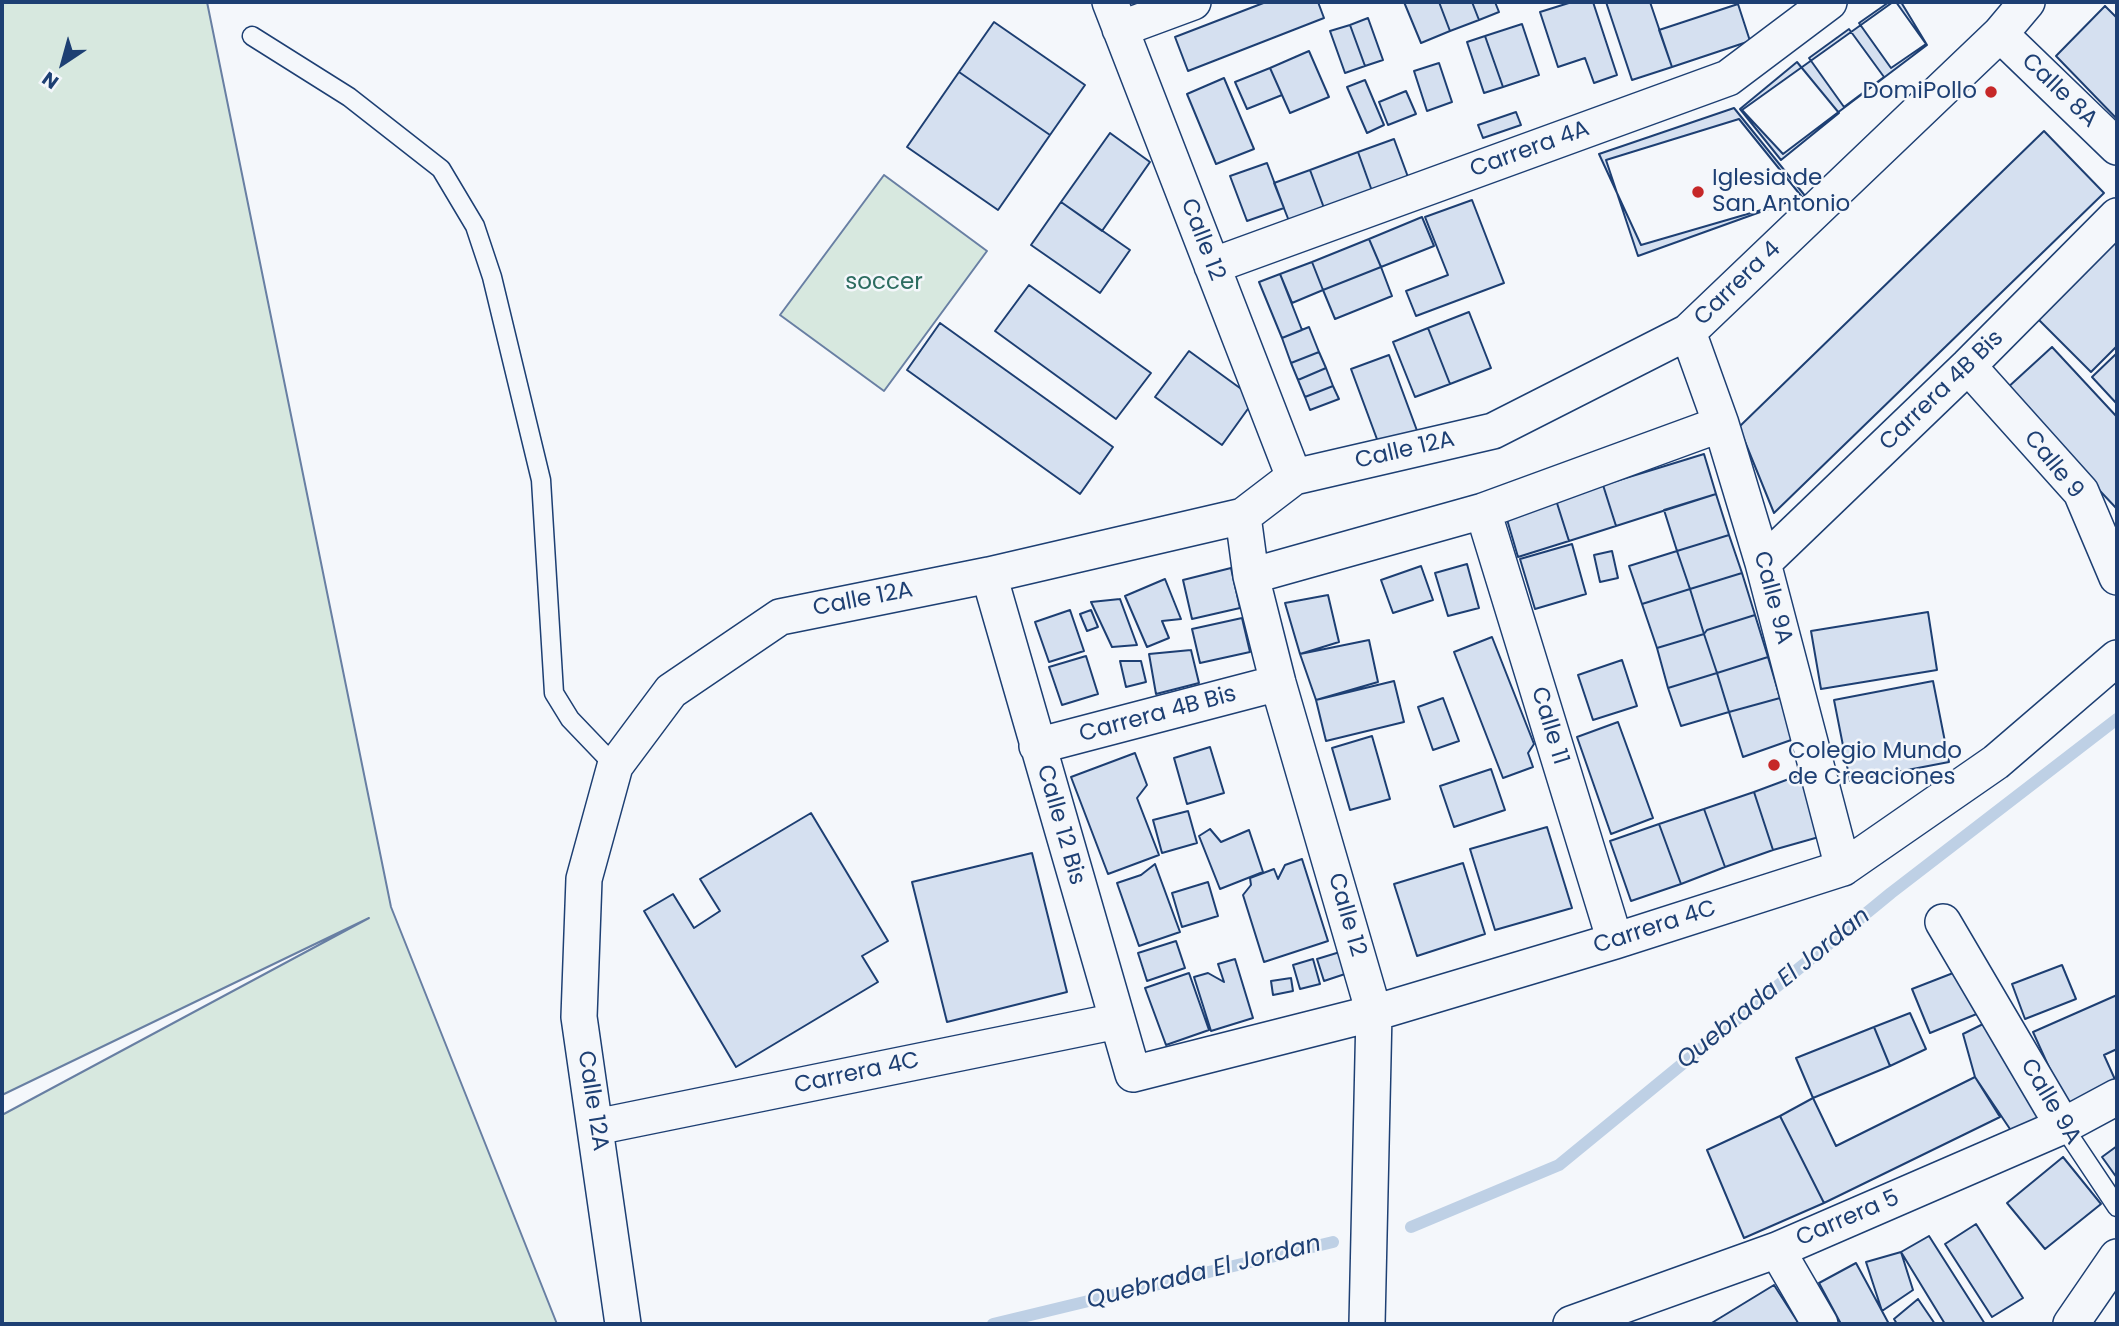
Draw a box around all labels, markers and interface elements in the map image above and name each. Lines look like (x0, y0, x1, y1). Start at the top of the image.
north arrow (28, 28, 98, 98)
street label: Calle 8A (2015, 48, 2103, 134)
text: N (37, 65, 64, 96)
place label: DomiPollo (1863, 78, 1977, 106)
marker: DomiPollo (1983, 84, 1999, 100)
street label: Carrera 4A (1467, 116, 1593, 184)
place label: Iglesia de San Antonio (1712, 165, 1850, 219)
marker: Iglesia de San Antonio (1690, 184, 1706, 200)
street label: Calle 12 (1174, 195, 1230, 285)
street label: Carrera 4 (1689, 236, 1787, 332)
park label: soccer (845, 269, 923, 297)
street label: Carrera 4B Bis (1874, 325, 2010, 457)
street label: Calle 9 (2017, 425, 2089, 505)
street label: Calle 12A (1353, 426, 1457, 476)
street label: Calle 9A (1746, 549, 1798, 647)
street label: Calle 12A (811, 577, 915, 623)
street label: Carrera 4B Bis (1076, 681, 1240, 749)
street label: Calle 11 (1524, 684, 1574, 768)
place label: Colegio Mundo de Creaciones (1788, 738, 1962, 792)
marker: Colegio Mundo de Creaciones (1766, 757, 1782, 773)
street label: Calle 12 Bis (1030, 762, 1090, 888)
street label: Calle 12 (1321, 870, 1371, 960)
street label: Carrera 4C (1590, 895, 1720, 961)
water label: Quebrada El Jordan (1672, 902, 1876, 1076)
street label: Carrera 4C (792, 1047, 922, 1101)
street label: Calle 12A (570, 1049, 614, 1153)
street label: Calle 9A (2014, 1054, 2086, 1150)
street label: Carrera 5 (1792, 1185, 1904, 1253)
water label: Quebrada El Jordan (1084, 1230, 1324, 1316)

